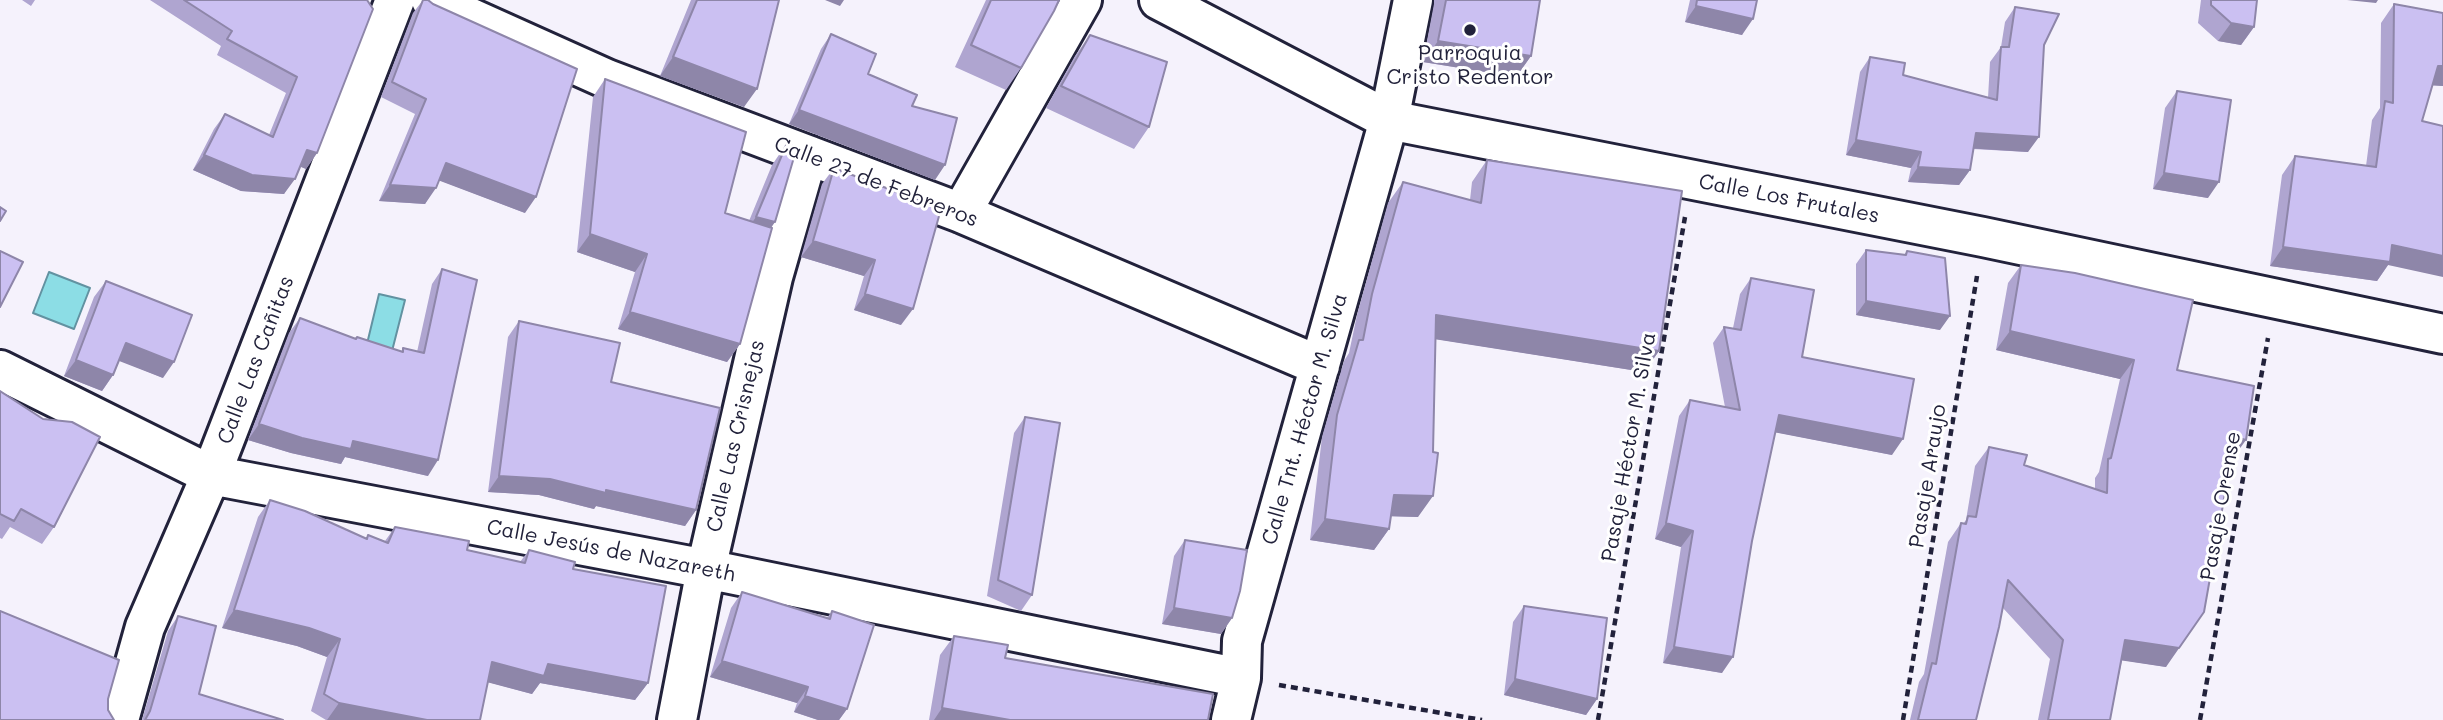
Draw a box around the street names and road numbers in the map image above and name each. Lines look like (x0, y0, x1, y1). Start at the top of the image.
street label: Calle 27 de Febreros (771, 131, 981, 233)
street label: Calle Los Frutales (1697, 169, 1881, 229)
street label: Calle Las Cañitas (212, 272, 300, 448)
street label: Calle Tnt. Héctor M. Silva (1257, 290, 1353, 548)
street label: Pasaje Héctor M. Silva (1596, 330, 1662, 564)
street label: Calle Las Crisnejas (702, 337, 770, 535)
street label: Pasaje Araujo (1904, 402, 1952, 550)
street label: Pasaje Orense (2195, 429, 2247, 583)
street label: Calle Jesús de Nazareth (485, 515, 737, 587)

